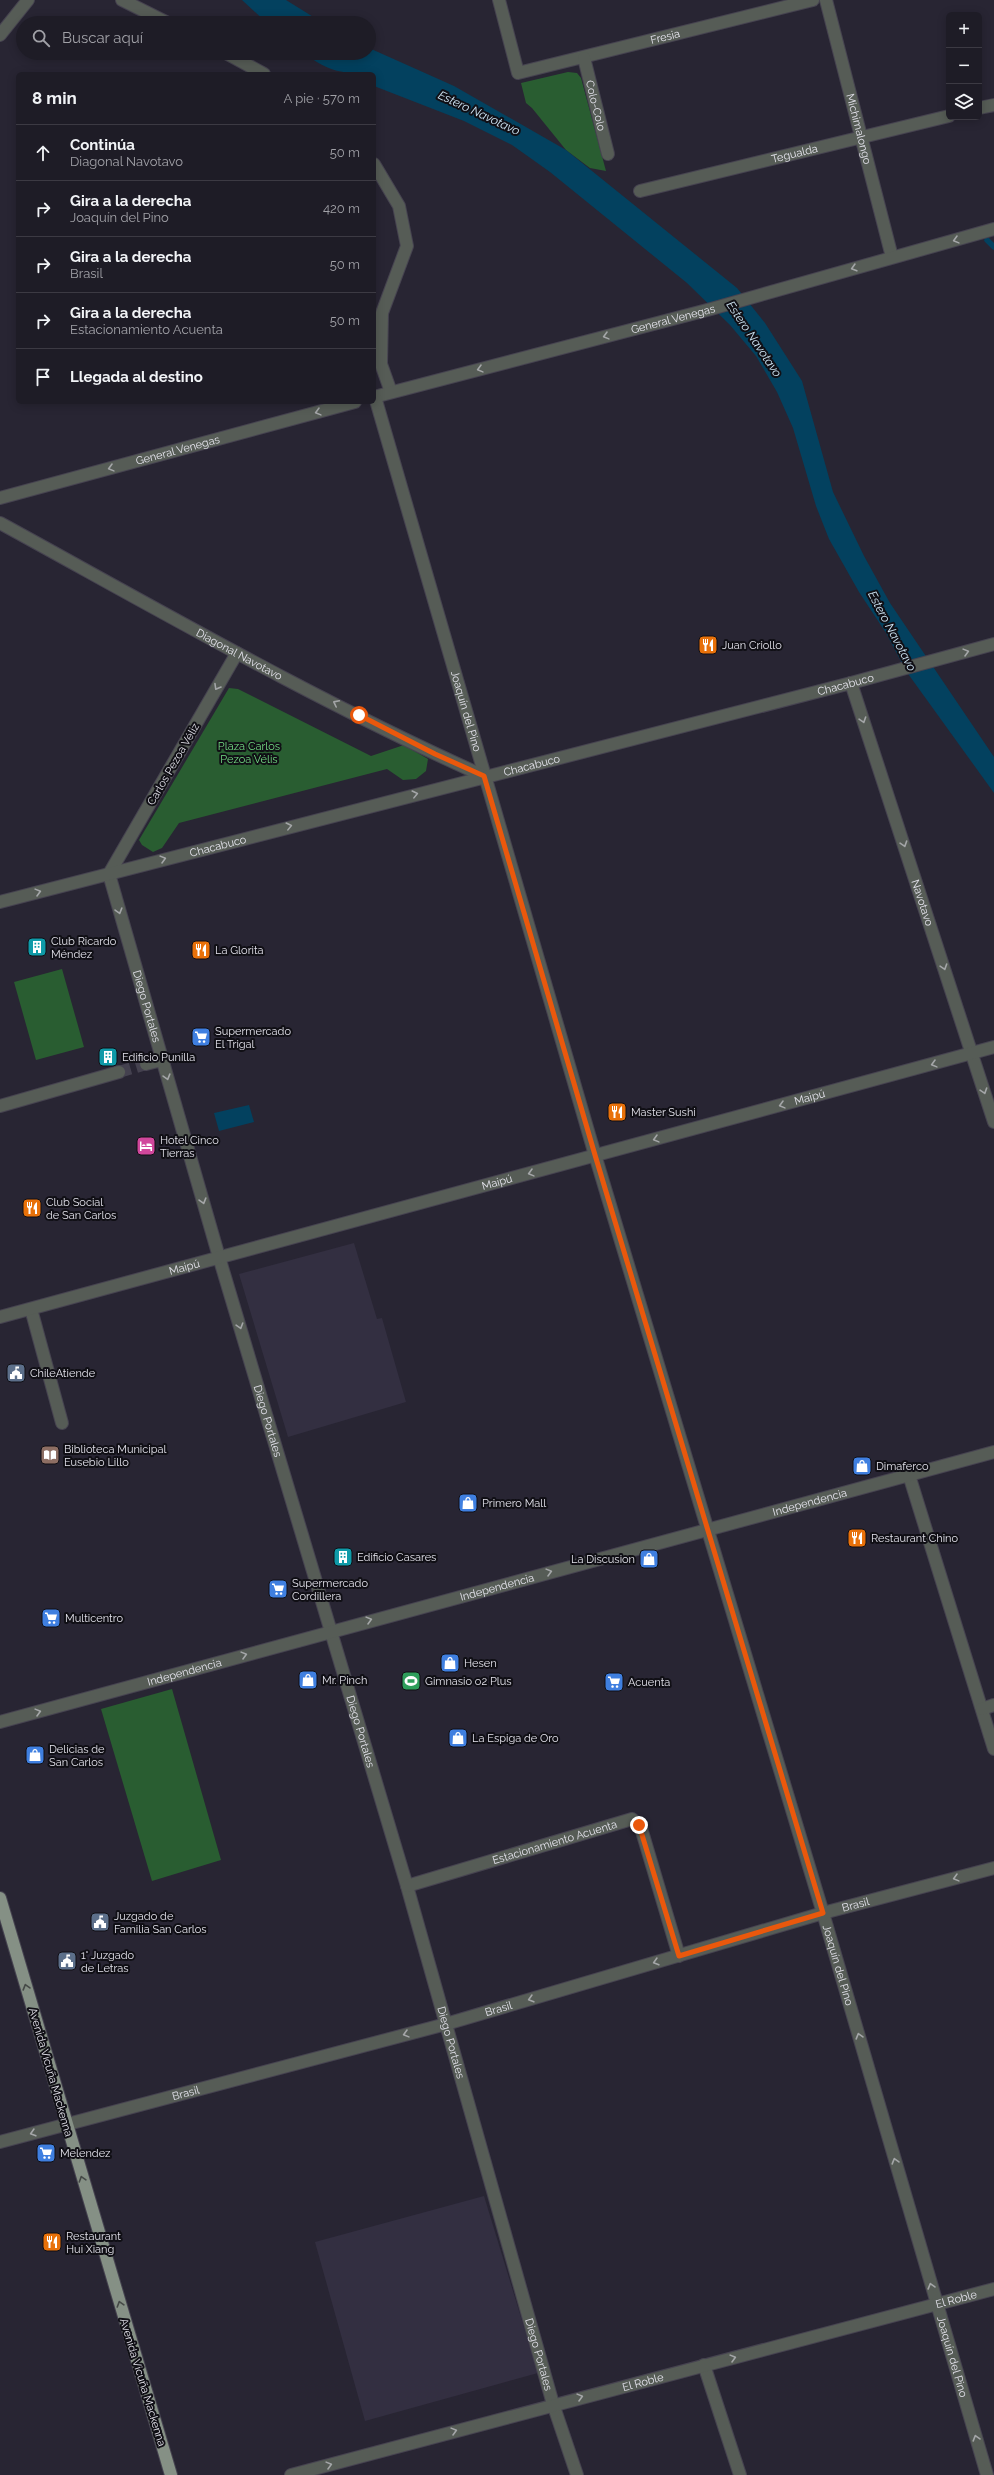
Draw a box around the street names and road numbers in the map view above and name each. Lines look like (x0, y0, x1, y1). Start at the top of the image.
street label: Fresia (649, 27, 681, 47)
street label: Colo-Colo (583, 79, 608, 133)
street label: Michimalongo (843, 92, 874, 166)
street label: Tegualda (770, 142, 819, 166)
street label: General Venegas (630, 302, 717, 337)
street label: General Venegas (134, 433, 221, 468)
street label: Diagonal Navotavo (194, 626, 285, 683)
street label: Joaquín del Pino (448, 669, 484, 754)
street label: Chacabuco (816, 671, 876, 698)
street label: Carlos Pezoa Véliz (145, 720, 202, 808)
street label: Chacabuco (502, 752, 562, 779)
street label: Chacabuco (188, 833, 248, 860)
street label: Navotavo (908, 878, 936, 928)
street label: Diego Portales (130, 969, 163, 1044)
street label: Maipú (793, 1087, 827, 1108)
street label: Maipú (480, 1172, 514, 1193)
street label: Maipú (168, 1257, 201, 1278)
street label: Diego Portales (251, 1384, 284, 1459)
street label: Independencia (771, 1486, 848, 1519)
street label: Independencia (459, 1571, 536, 1604)
street label: Independencia (146, 1656, 223, 1689)
street label: Diego Portales (343, 1694, 377, 1769)
street label: Estacionamiento Acuenta (491, 1818, 619, 1867)
street label: Brasil (841, 1895, 871, 1915)
street label: Joaquín del Pino (820, 1923, 856, 2008)
street label: Brasil (483, 1999, 514, 2019)
street label: Diego Portales (434, 2005, 467, 2080)
street label: Avenida Vicuña Mackenna (26, 2006, 75, 2138)
street label: Brasil (171, 2084, 201, 2103)
street label: El Roble (934, 2288, 979, 2311)
street label: Joaquín del Pino (934, 2315, 970, 2399)
street label: Avenida Vicuña Mackenna (117, 2316, 168, 2448)
street label: Diego Portales (522, 2317, 555, 2392)
street label: El Roble (621, 2371, 666, 2394)

